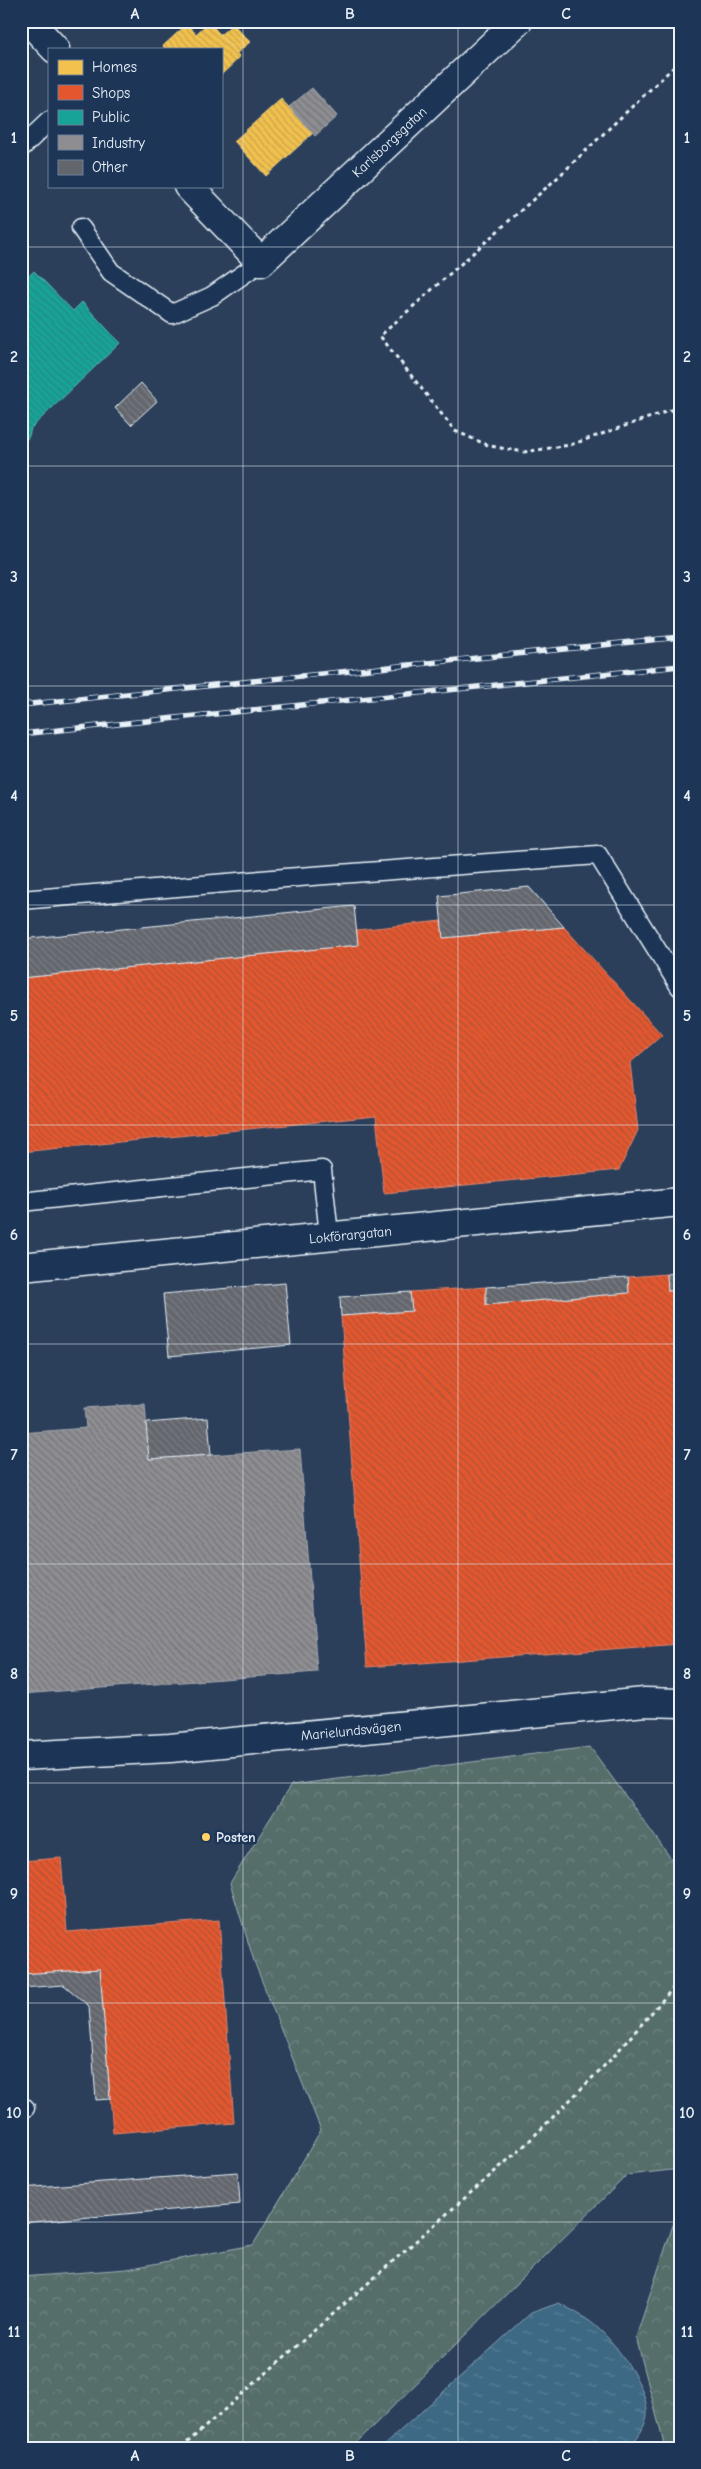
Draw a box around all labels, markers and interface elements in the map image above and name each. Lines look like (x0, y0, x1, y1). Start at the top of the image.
text: A (131, 5, 140, 23)
text: B (345, 5, 355, 23)
text: C (561, 5, 571, 23)
legend (48, 48, 222, 188)
text: Homes (92, 58, 137, 76)
text: Shops (92, 84, 130, 102)
street label: Karlsborgsgatan (348, 103, 430, 181)
text: Public (92, 108, 130, 126)
text: 1 (11, 129, 17, 147)
text: 1 (684, 129, 690, 147)
text: Industry (92, 134, 145, 152)
text: Other (92, 158, 127, 176)
text: 2 (10, 348, 18, 366)
text: 2 (683, 348, 691, 366)
text: 3 (10, 568, 18, 586)
text: 3 (683, 568, 691, 586)
text: 4 (10, 787, 18, 805)
text: 4 (683, 787, 691, 805)
text: 5 (10, 1007, 18, 1025)
text: 5 (683, 1007, 691, 1025)
street label: Lokförargatan (308, 1222, 392, 1247)
text: 6 (10, 1226, 18, 1244)
text: 6 (683, 1226, 691, 1244)
text: 7 (10, 1446, 18, 1464)
text: 7 (683, 1446, 691, 1464)
text: 8 (10, 1665, 18, 1683)
text: 8 (683, 1665, 691, 1683)
street label: Marielundsvägen (300, 1717, 402, 1744)
place label: Posten (216, 1829, 256, 1846)
marker: Posten (200, 1831, 212, 1843)
text: 9 (10, 1885, 18, 1903)
text: 9 (683, 1885, 691, 1903)
text: 10 (6, 2104, 22, 2122)
text: 10 (679, 2104, 695, 2122)
text: 11 (8, 2323, 20, 2341)
text: 11 (681, 2323, 693, 2341)
text: A (131, 2447, 140, 2465)
text: B (345, 2447, 355, 2465)
text: C (561, 2447, 571, 2465)

